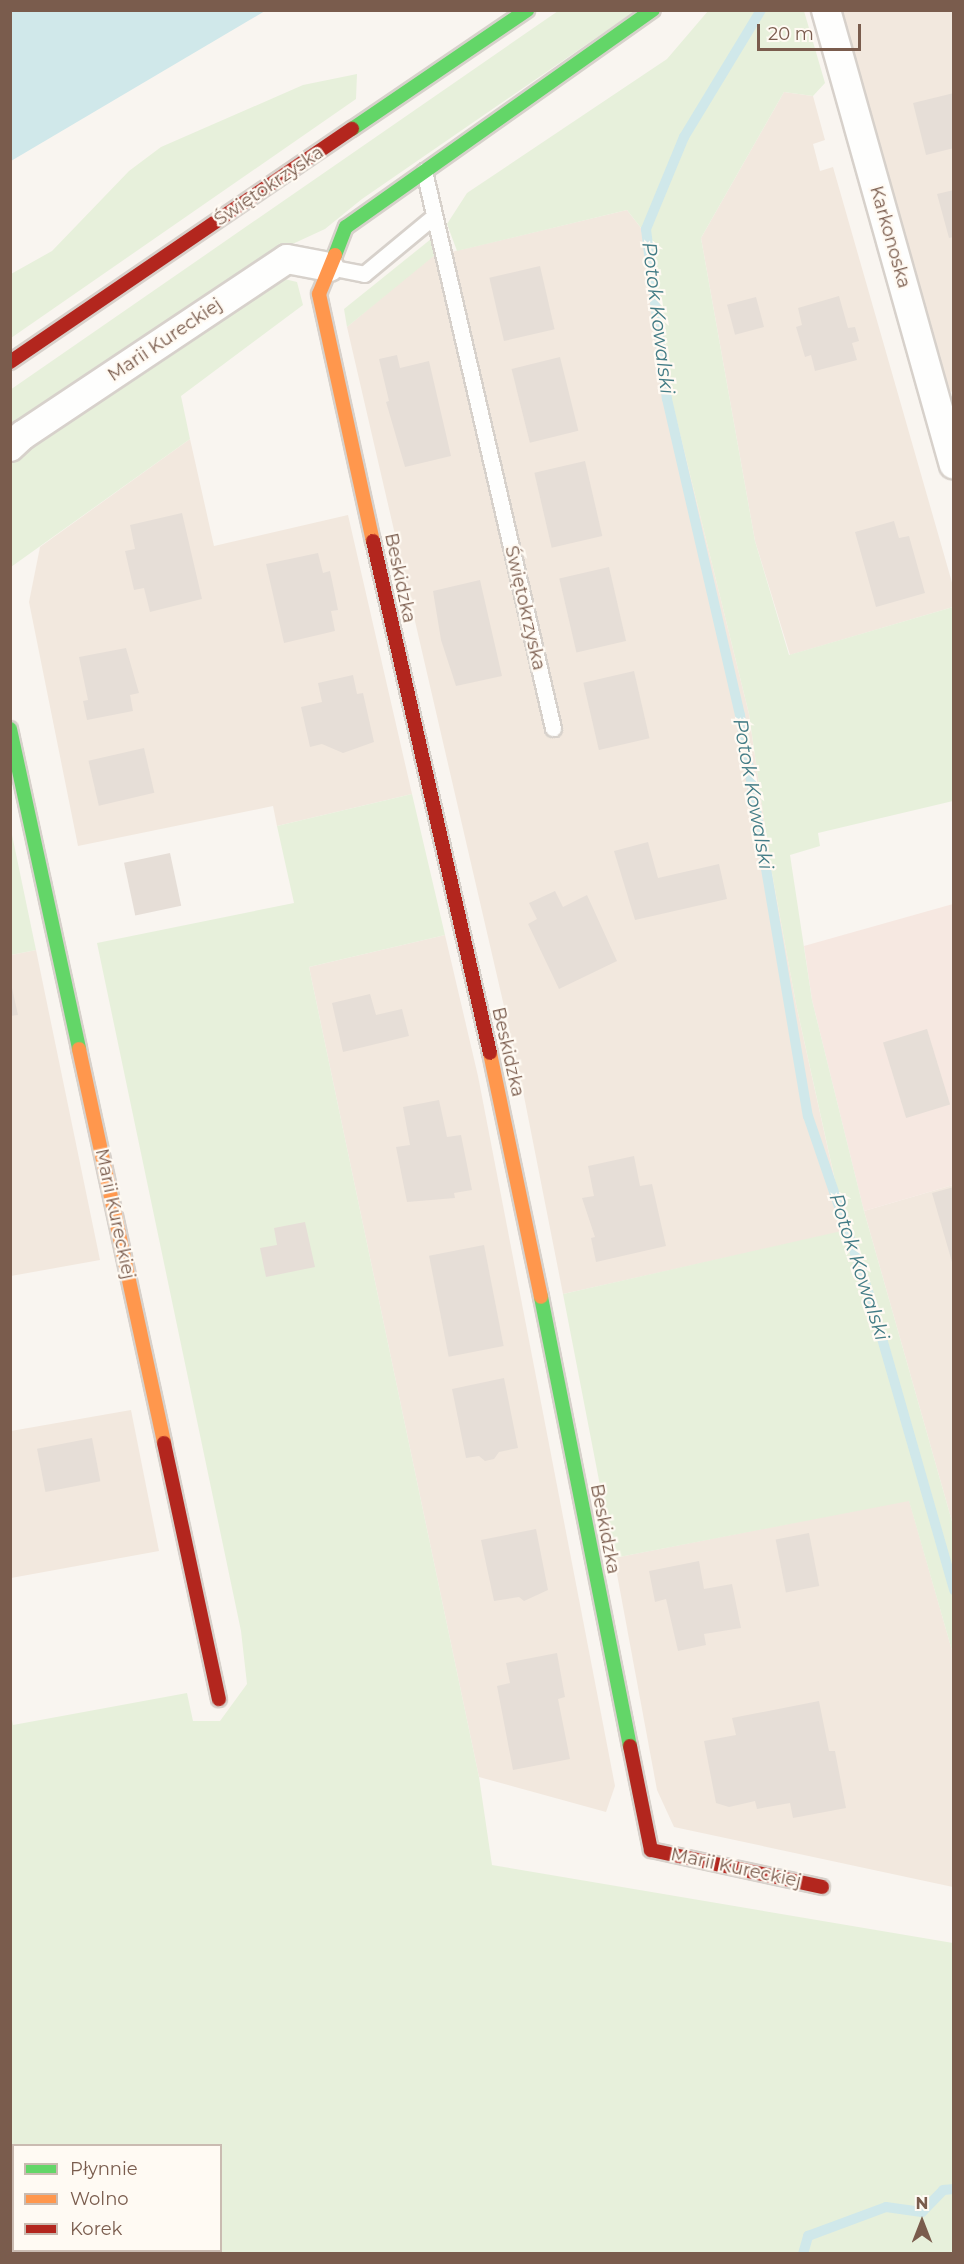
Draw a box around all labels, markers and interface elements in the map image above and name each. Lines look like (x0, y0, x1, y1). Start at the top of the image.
scale bar (760, 12, 864, 50)
text: 20 m (768, 23, 814, 45)
street label: Świętokrzyska (210, 142, 328, 230)
street label: Karkonoska (865, 183, 915, 291)
water label: Potok Kowalski (637, 240, 679, 396)
street label: Marii Kureckiej (104, 294, 226, 386)
street label: Beskidzka (380, 531, 420, 625)
street label: Świętokrzyska (500, 544, 550, 672)
water label: Potok Kowalski (728, 716, 778, 872)
street label: Beskidzka (487, 1005, 529, 1099)
street label: Marii Kureckiej (91, 1147, 139, 1281)
water label: Potok Kowalski (824, 1190, 894, 1344)
street label: Beskidzka (586, 1482, 624, 1576)
street label: Marii Kureckiej (669, 1844, 803, 1892)
legend (12, 2144, 222, 2252)
text: Płynnie (70, 2158, 138, 2180)
text: Wolno (70, 2188, 129, 2210)
north arrow (892, 2192, 952, 2252)
text: N (916, 2194, 928, 2213)
text: Korek (70, 2218, 122, 2240)

